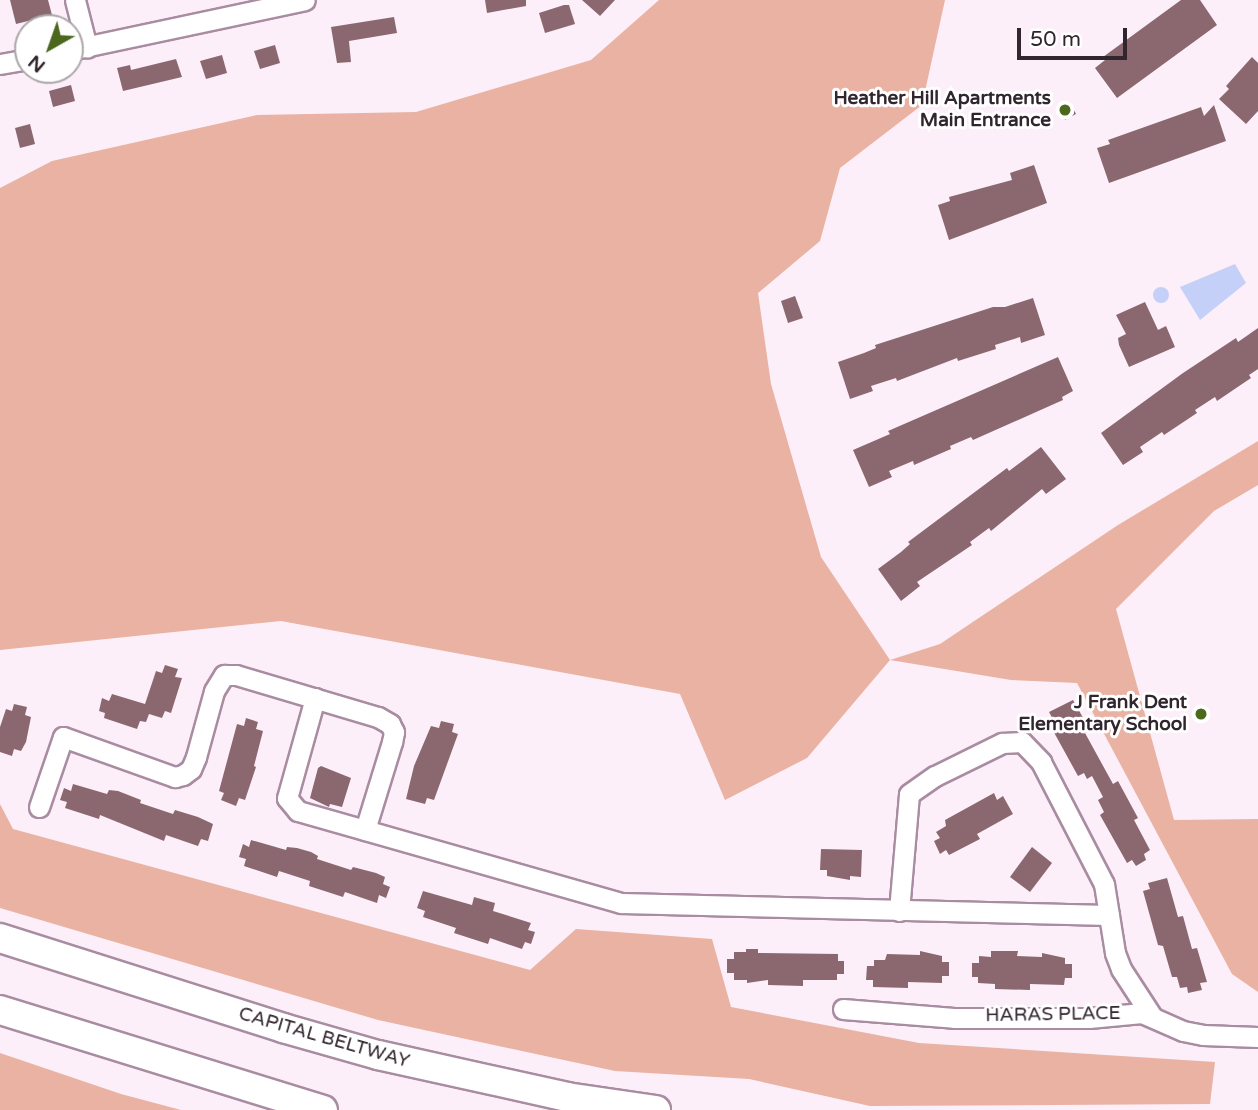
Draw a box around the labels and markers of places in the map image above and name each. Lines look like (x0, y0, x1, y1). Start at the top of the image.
place label: Heather Hill Apartments Main Entrance (833, 88, 1051, 132)
marker: Heather Hill Apartments Main Entrance (1057, 102, 1073, 118)
place label: J Frank Dent Elementary School (1018, 692, 1187, 736)
marker: J Frank Dent Elementary School (1193, 706, 1209, 722)

